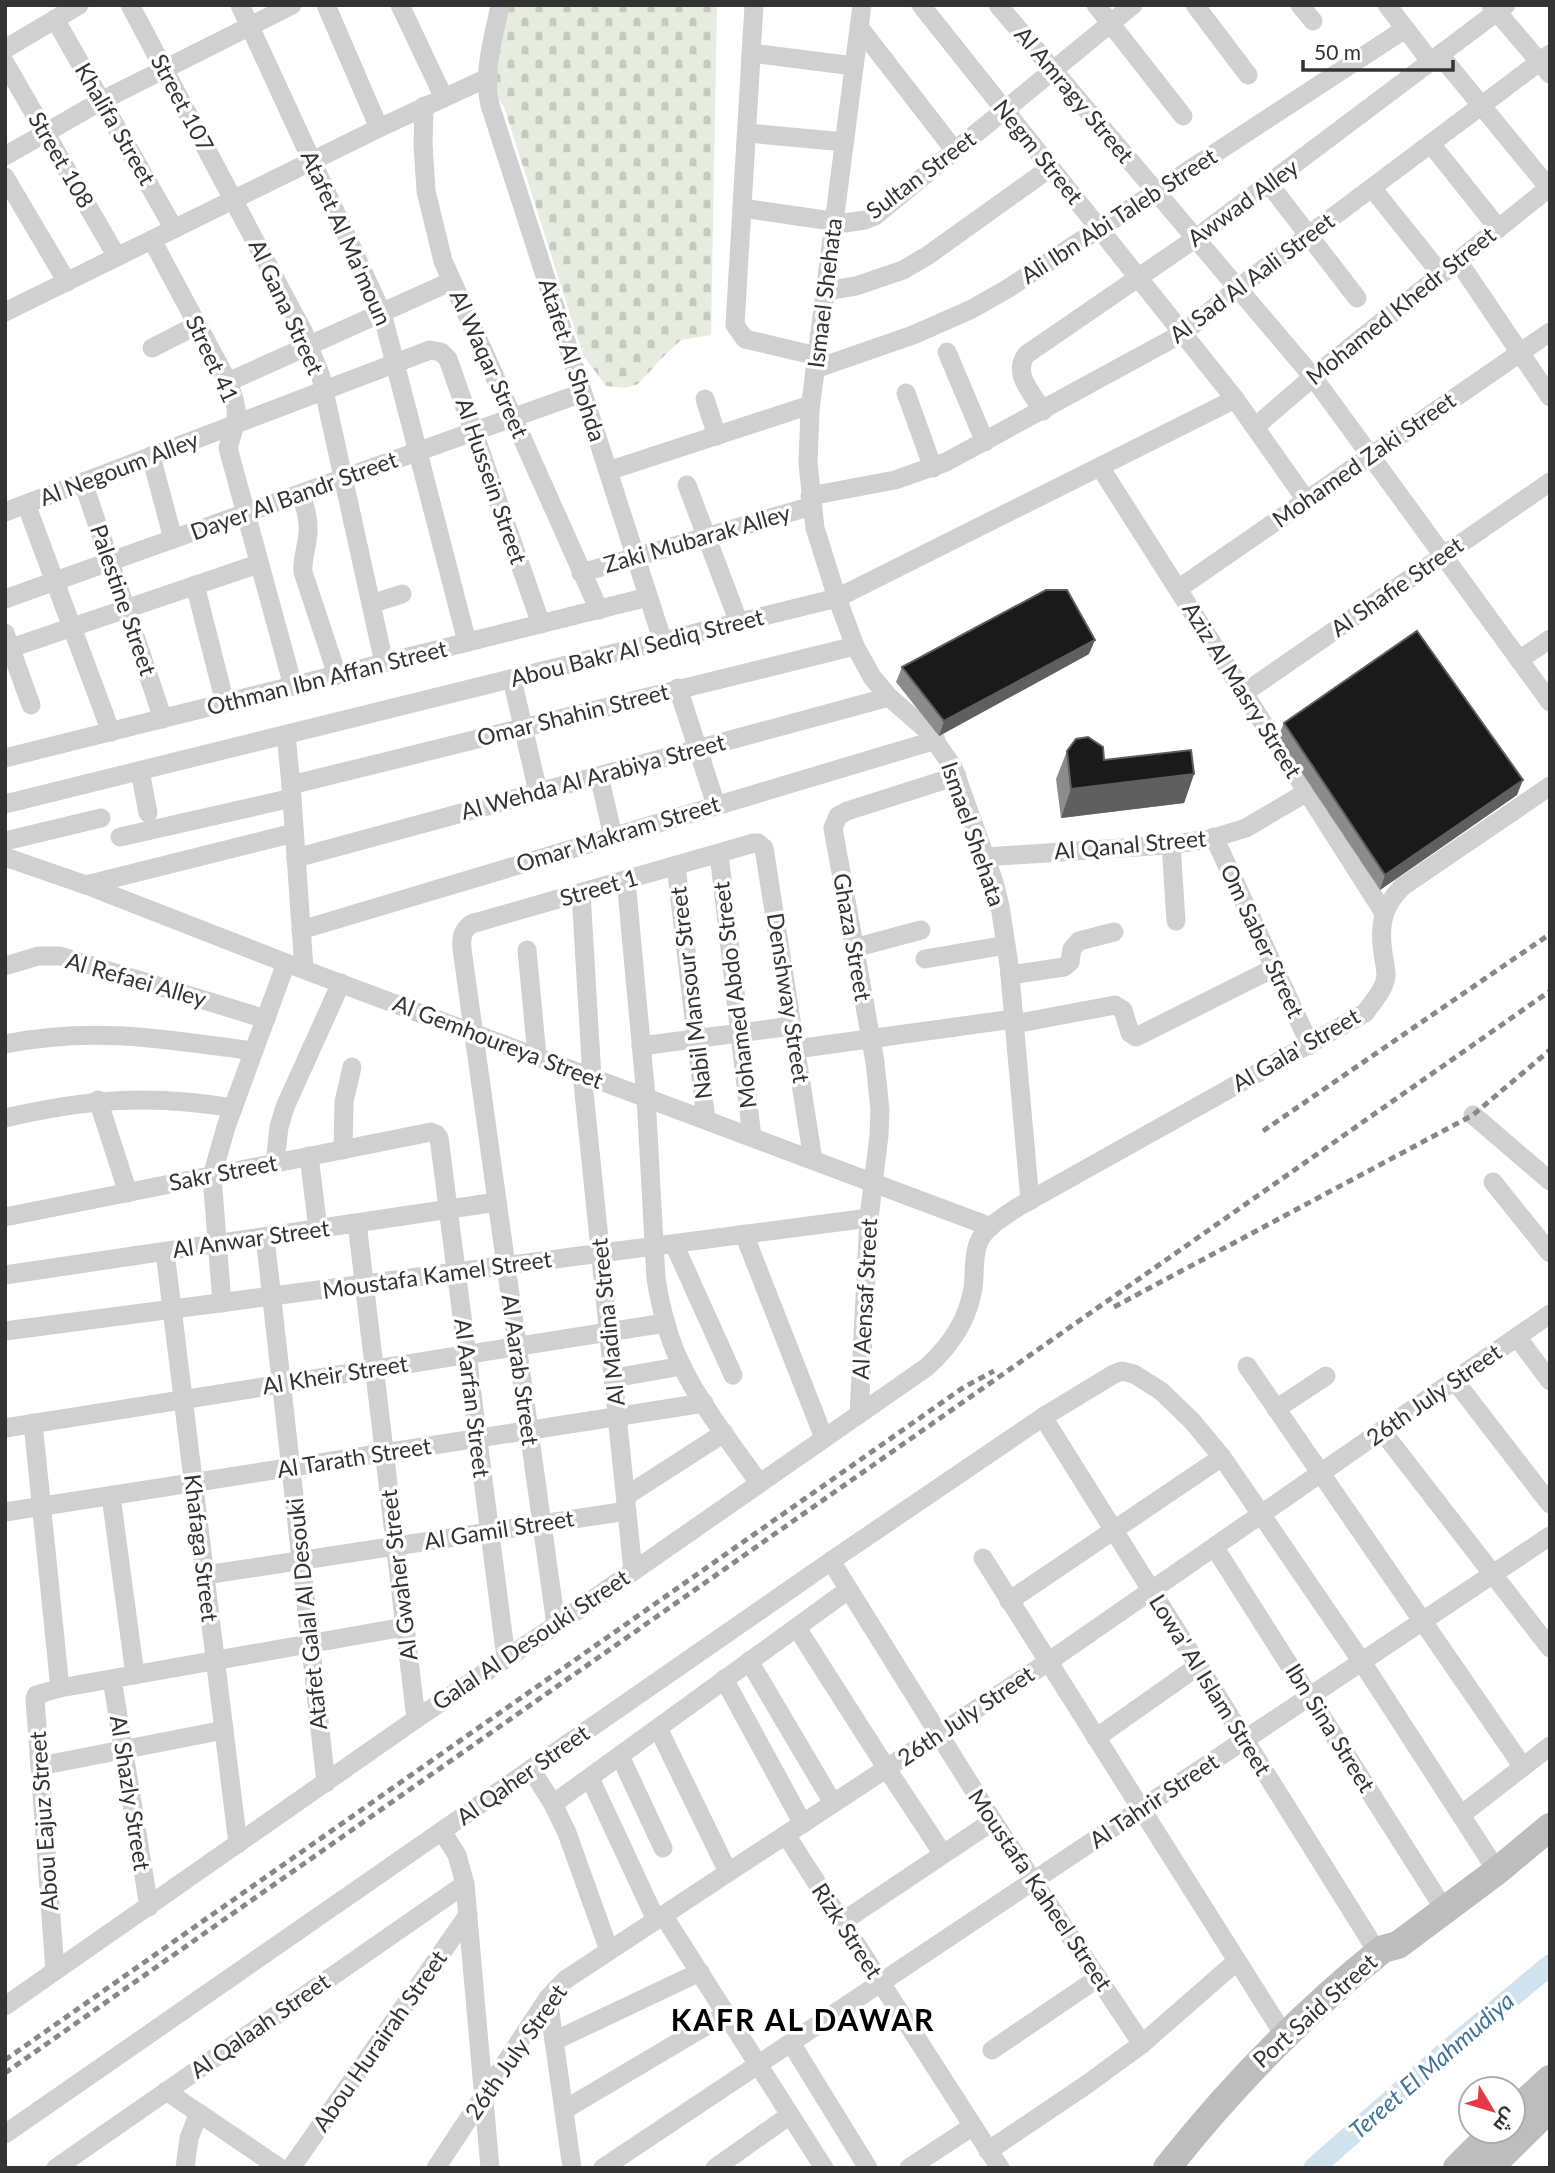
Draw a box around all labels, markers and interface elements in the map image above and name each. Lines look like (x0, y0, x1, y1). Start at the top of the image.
street label: Al Amragy Street (1009, 20, 1141, 169)
scale bar (1303, 28, 1454, 72)
text: 50 m (1314, 39, 1361, 64)
street label: Street 107 (146, 49, 220, 156)
street label: Khalifa Street (70, 57, 162, 190)
street label: Negm Street (988, 93, 1090, 210)
street label: Street 108 (23, 106, 101, 213)
street label: Sultan Street (860, 124, 981, 224)
street label: Ali Ibn Abi Taleb Street (1015, 141, 1222, 289)
street label: Atafet Al Ma'moun (296, 146, 398, 330)
street label: Awwad Alley (1181, 152, 1304, 252)
street label: Al Sad Al Aali Street (1163, 206, 1340, 348)
street label: Ismael Shehata (801, 216, 847, 369)
street label: Mohamed Khedr Street (1300, 220, 1501, 390)
street label: Al Gana Street (243, 235, 331, 379)
street label: Atafet Al Shohda (533, 275, 612, 445)
street label: Al Waqar Street (445, 285, 535, 443)
street label: Street 41 (181, 310, 245, 407)
street label: Mohamed Zaki Street (1267, 385, 1461, 533)
street label: Al Hussein Street (450, 394, 534, 568)
street label: Al Negoum Alley (35, 425, 202, 511)
street label: Dayer Al Bandr Street (186, 444, 402, 546)
street label: Zaki Mubarak Alley (600, 498, 794, 578)
street label: Palestine Street (85, 520, 163, 680)
street label: Al Shafie Street (1325, 530, 1469, 642)
street label: Aziz Al Masry Street (1177, 596, 1309, 783)
street label: Abou Bakr Al Sediq Street (507, 602, 767, 692)
street label: Othman Ibn Affan Street (204, 633, 451, 720)
street label: Omar Shahin Street (474, 676, 672, 751)
street label: Al Wehda Al Arabiya Street (457, 727, 729, 825)
street label: Ismael Shehata (936, 758, 1012, 910)
street label: Omar Makram Street (513, 789, 724, 877)
street label: Al Qanal Street (1053, 823, 1208, 865)
street label: Om Saber Street (1215, 859, 1311, 1022)
street label: Street 1 (557, 863, 641, 911)
street label: Ghaza Street (828, 871, 878, 1004)
street label: Mohamed Abdo Street (706, 879, 762, 1110)
street label: Nabil Mansour Street (663, 885, 717, 1101)
street label: Denshway Street (762, 911, 816, 1086)
street label: Al Refaei Alley (63, 946, 210, 1012)
street label: Al Gemhoureya Street (389, 988, 608, 1094)
street label: Al Gala' Street (1227, 1001, 1365, 1097)
street label: Sakr Street (166, 1148, 280, 1196)
street label: Al Anwar Street (171, 1213, 332, 1263)
street label: Al Aensaf Street (846, 1217, 882, 1380)
street label: Al Madina Street (584, 1236, 630, 1407)
street label: Moustafa Kamel Street (320, 1244, 554, 1304)
street label: Al Aarab Street (497, 1293, 546, 1448)
street label: Al Aarfan Street (449, 1317, 497, 1480)
street label: 26th July Street (1361, 1337, 1507, 1451)
street label: Al Kheir Street (260, 1349, 410, 1399)
street label: Al Tarath Street (275, 1431, 434, 1483)
street label: Khafaga Street (179, 1472, 225, 1624)
street label: Al Gwaher Street (374, 1487, 422, 1662)
street label: Atafet Galal Al Desouki (280, 1497, 332, 1732)
street label: Al Gamil Street (422, 1503, 576, 1555)
street label: Galal Al Desouki Street (427, 1562, 635, 1715)
street label: Lowa' Al Islam Street (1144, 1589, 1278, 1781)
street label: Ibn Sina Street (1280, 1658, 1382, 1798)
street label: 26th July Street (892, 1659, 1040, 1771)
street label: Al Shazly Street (105, 1713, 157, 1873)
street label: Al Qaher Street (451, 1718, 595, 1830)
street label: Abou Eajuz Street (23, 1730, 63, 1912)
street label: Al Tahrir Street (1084, 1746, 1224, 1854)
street label: Moustafa Kaheel Street (963, 1783, 1119, 1996)
street label: Rizk Street (807, 1877, 889, 1984)
street label: Abou Hurairah Street (306, 1944, 453, 2136)
street label: Port Said Street (1246, 1947, 1383, 2073)
street label: Al Qalaah Street (184, 1966, 335, 2084)
street label: 26th July Street (458, 1978, 572, 2124)
water label: Tereet El Mahmudiya (1343, 1985, 1519, 2144)
district label: KAFR AL DAWAR (671, 2001, 935, 2037)
north arrow (1457, 2075, 1527, 2145)
text: ش (1488, 2103, 1522, 2137)

